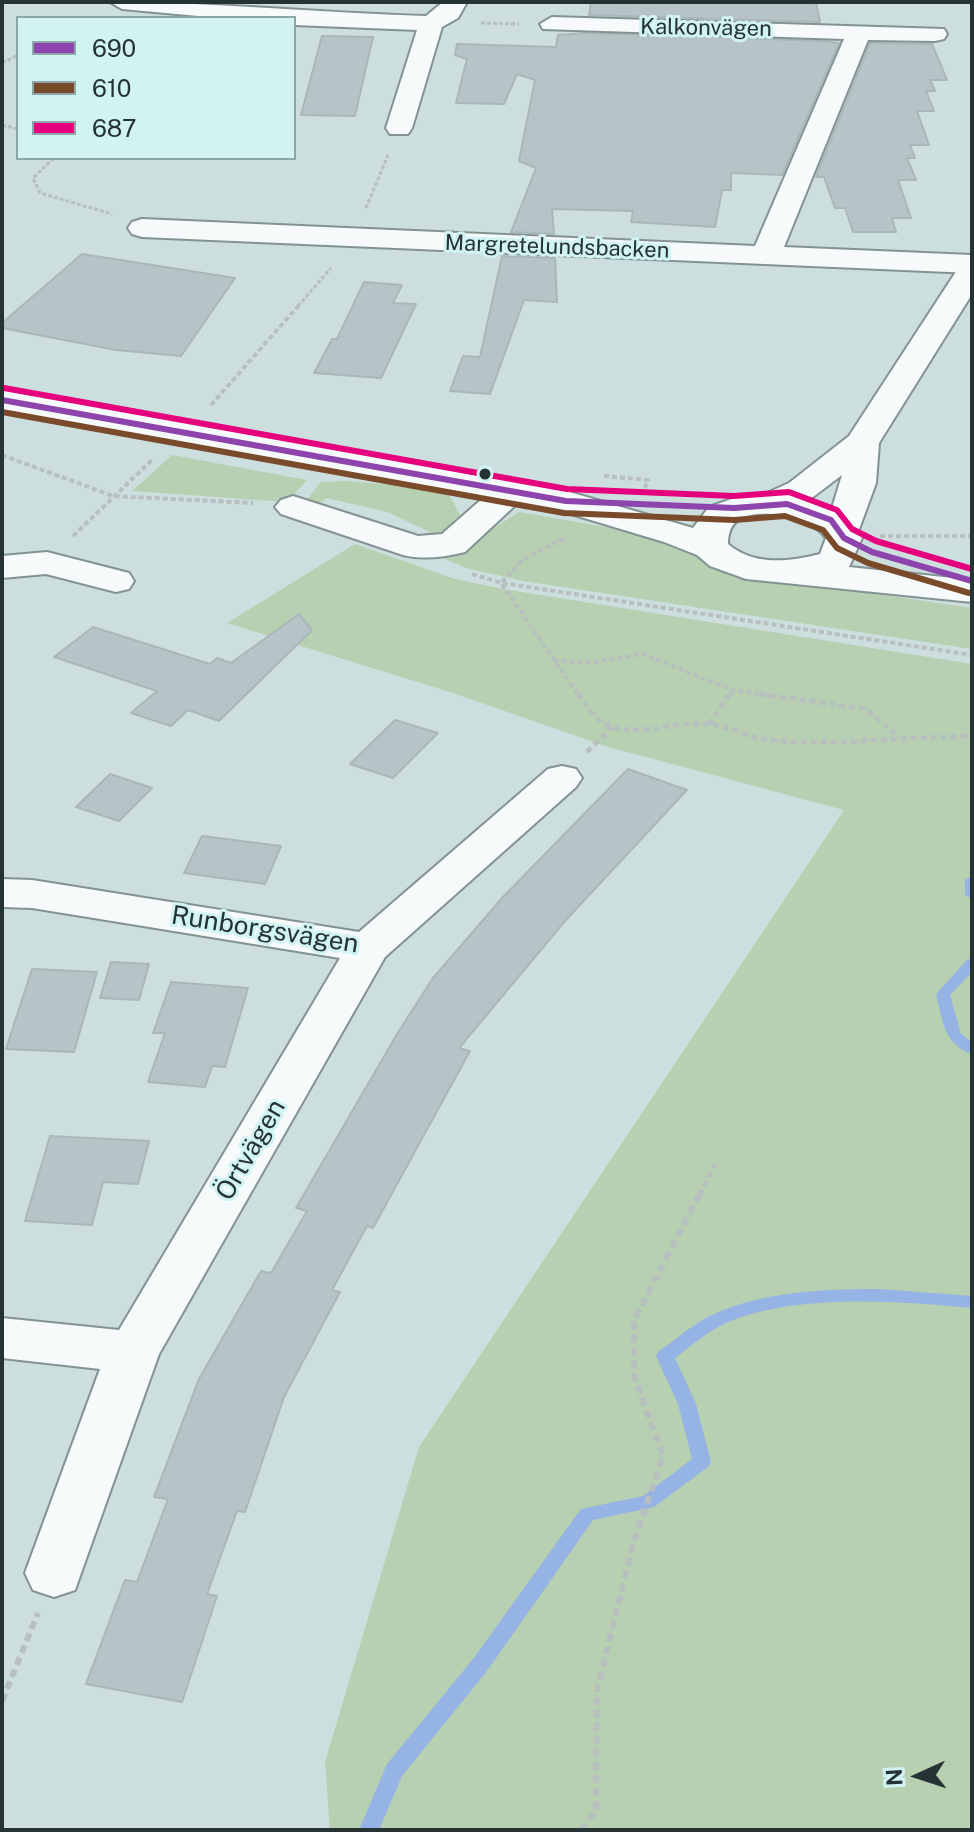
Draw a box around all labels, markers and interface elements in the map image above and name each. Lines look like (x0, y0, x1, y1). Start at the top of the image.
street label: Kalkonvägen (640, 14, 772, 42)
legend (16, 16, 296, 160)
text: 690 (92, 34, 136, 62)
text: 610 (92, 74, 131, 102)
text: 687 (92, 114, 136, 142)
street label: Margretelundsbacken (444, 230, 670, 264)
unlabelled marker (477, 466, 493, 482)
street label: Runborgsvägen (169, 900, 361, 960)
street label: Örtvägen (210, 1094, 292, 1206)
north arrow (878, 1736, 958, 1816)
text: N (881, 1768, 907, 1787)

